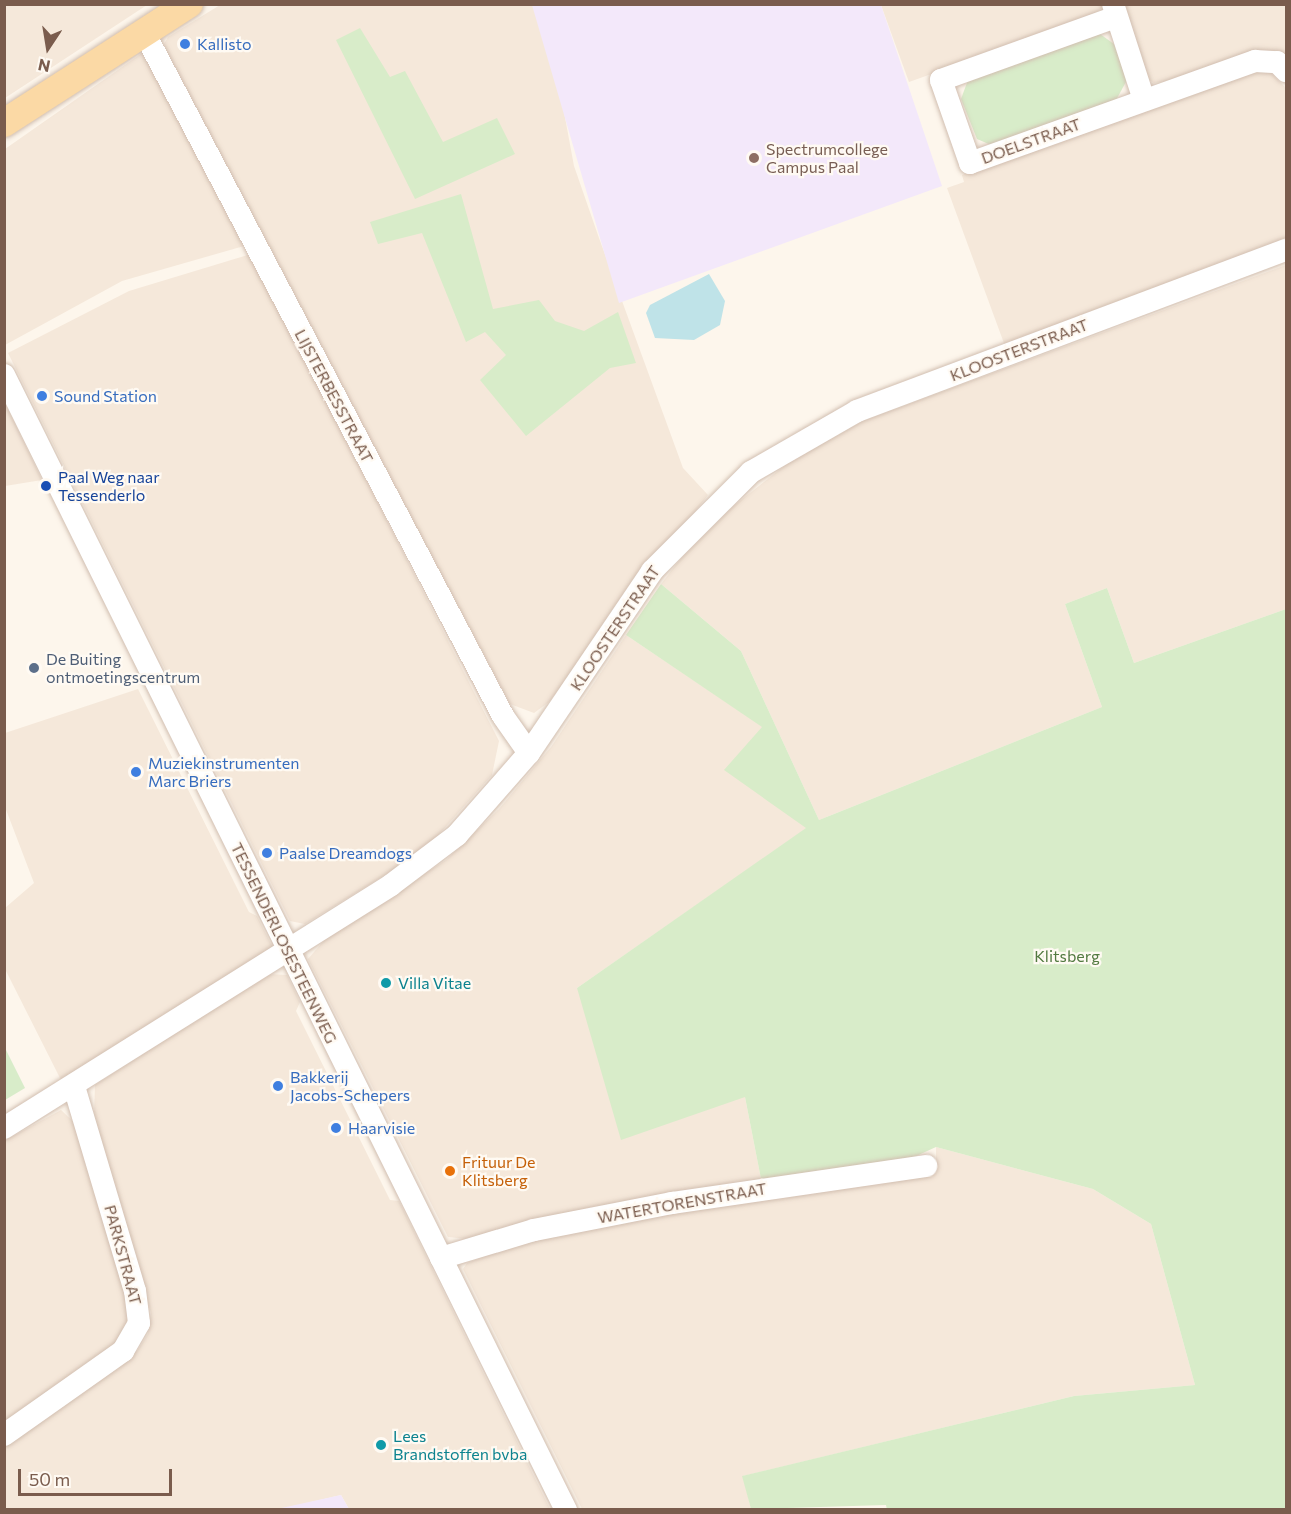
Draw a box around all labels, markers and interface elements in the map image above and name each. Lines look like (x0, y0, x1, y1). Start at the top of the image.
north arrow (18, 18, 78, 78)
place label: Kallisto (197, 34, 252, 54)
marker: Kallisto (178, 37, 192, 51)
text: N (36, 56, 52, 77)
street label: DOELSTRAAT (979, 114, 1083, 168)
place label: Spectrumcollege Campus Paal (766, 139, 888, 177)
marker: Spectrumcollege Campus Paal (747, 151, 761, 165)
street label: KLOOSTERSTRAAT (947, 315, 1091, 385)
street label: LIJSTERBESSTRAAT (291, 326, 377, 466)
place label: Sound Station (54, 386, 157, 406)
marker: Sound Station (35, 389, 49, 403)
place label: Paal Weg naar Tessenderlo (58, 467, 160, 505)
marker: Paal Weg naar Tessenderlo (39, 479, 53, 493)
street label: KLOOSTERSTRAAT (566, 562, 664, 694)
place label: De Buiting ontmoetingscentrum (46, 649, 200, 687)
marker: De Buiting ontmoetingscentrum (27, 661, 41, 675)
place label: Muziekinstrumenten Marc Briers (148, 753, 299, 791)
marker: Muziekinstrumenten Marc Briers (129, 765, 143, 779)
street label: TESSENDERLOSESTEENWEG (227, 840, 341, 1046)
place label: Paalse Dreamdogs (279, 843, 412, 863)
marker: Paalse Dreamdogs (260, 846, 274, 860)
park label: Klitsberg (1034, 946, 1100, 966)
place label: Villa Vitae (398, 973, 471, 993)
marker: Villa Vitae (379, 976, 393, 990)
place label: Bakkerij Jacobs-Schepers (290, 1067, 410, 1105)
marker: Bakkerij Jacobs-Schepers (271, 1079, 285, 1093)
place label: Haarvisie (348, 1118, 415, 1138)
marker: Haarvisie (329, 1121, 343, 1135)
place label: Frituur De Klitsberg (462, 1152, 536, 1190)
marker: Frituur De Klitsberg (443, 1164, 457, 1178)
street label: WATERTORENSTRAAT (596, 1179, 768, 1227)
street label: PARKSTRAAT (100, 1203, 146, 1307)
place label: Lees Brandstoffen bvba (393, 1426, 527, 1464)
marker: Lees Brandstoffen bvba (374, 1438, 388, 1452)
scale bar (21, 1457, 176, 1495)
text: 50 m (29, 1468, 70, 1490)

